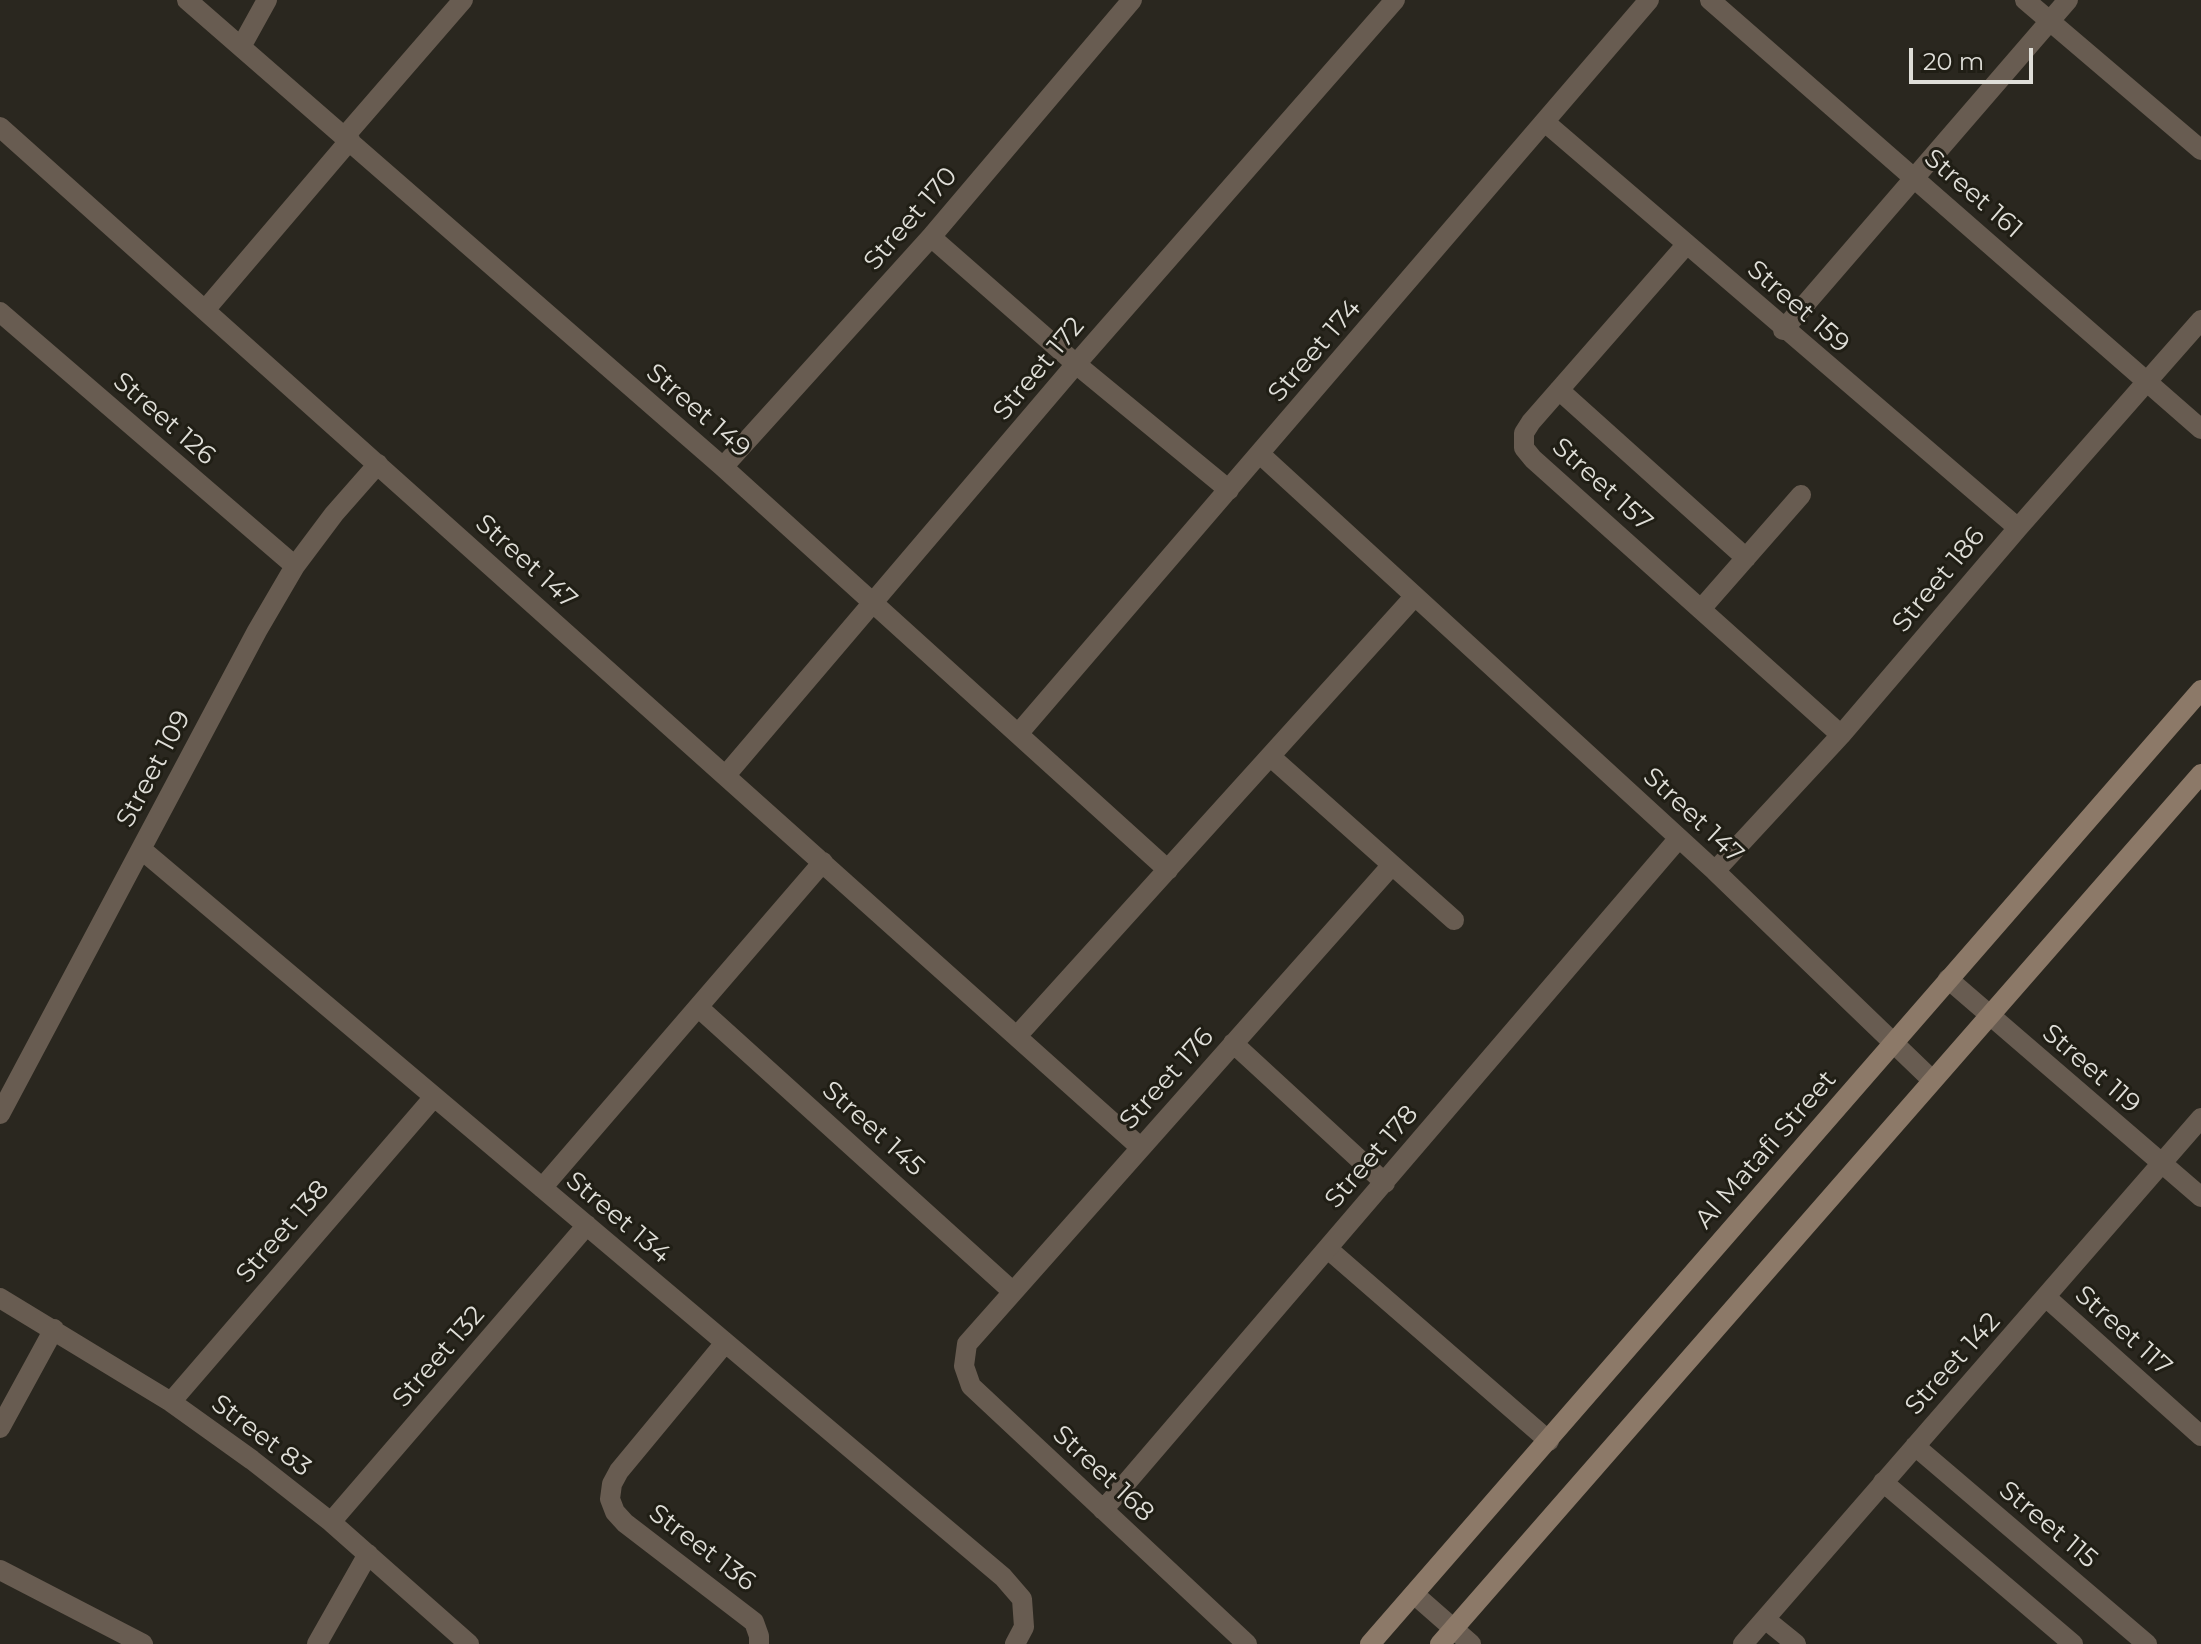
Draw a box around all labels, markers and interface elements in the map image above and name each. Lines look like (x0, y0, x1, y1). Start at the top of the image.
scale bar (1913, 32, 2037, 82)
text: 20 m (1923, 47, 1984, 76)
street label: Street 161 (1917, 143, 2029, 245)
street label: Street 170 (858, 161, 964, 277)
street label: Street 159 (1740, 254, 1856, 360)
street label: Street 174 (1262, 293, 1368, 409)
street label: Street 172 (987, 311, 1091, 427)
street label: Street 149 (640, 357, 756, 465)
street label: Street 126 (106, 366, 222, 472)
street label: Street 157 (1545, 432, 1659, 538)
street label: Street 147 (469, 508, 583, 616)
street label: Street 186 (1886, 521, 1992, 639)
street label: Street 109 (110, 705, 198, 833)
street label: Street 147 (1636, 762, 1750, 870)
street label: Street 119 (2035, 1018, 2147, 1120)
street label: Street 176 (1113, 1022, 1221, 1136)
street label: Al Matafi Street (1689, 1065, 1843, 1235)
street label: Street 145 (816, 1075, 930, 1183)
street label: Street 178 (1319, 1099, 1425, 1215)
street label: Street 134 (559, 1165, 677, 1271)
street label: Street 138 (230, 1174, 336, 1290)
street label: Street 117 (2068, 1279, 2178, 1383)
street label: Street 132 (387, 1300, 491, 1414)
street label: Street 142 (1899, 1306, 2007, 1422)
street label: Street 83 (205, 1388, 317, 1484)
street label: Street 168 (1046, 1419, 1160, 1529)
street label: Street 115 (1992, 1475, 2104, 1575)
street label: Street 136 (643, 1498, 761, 1598)

